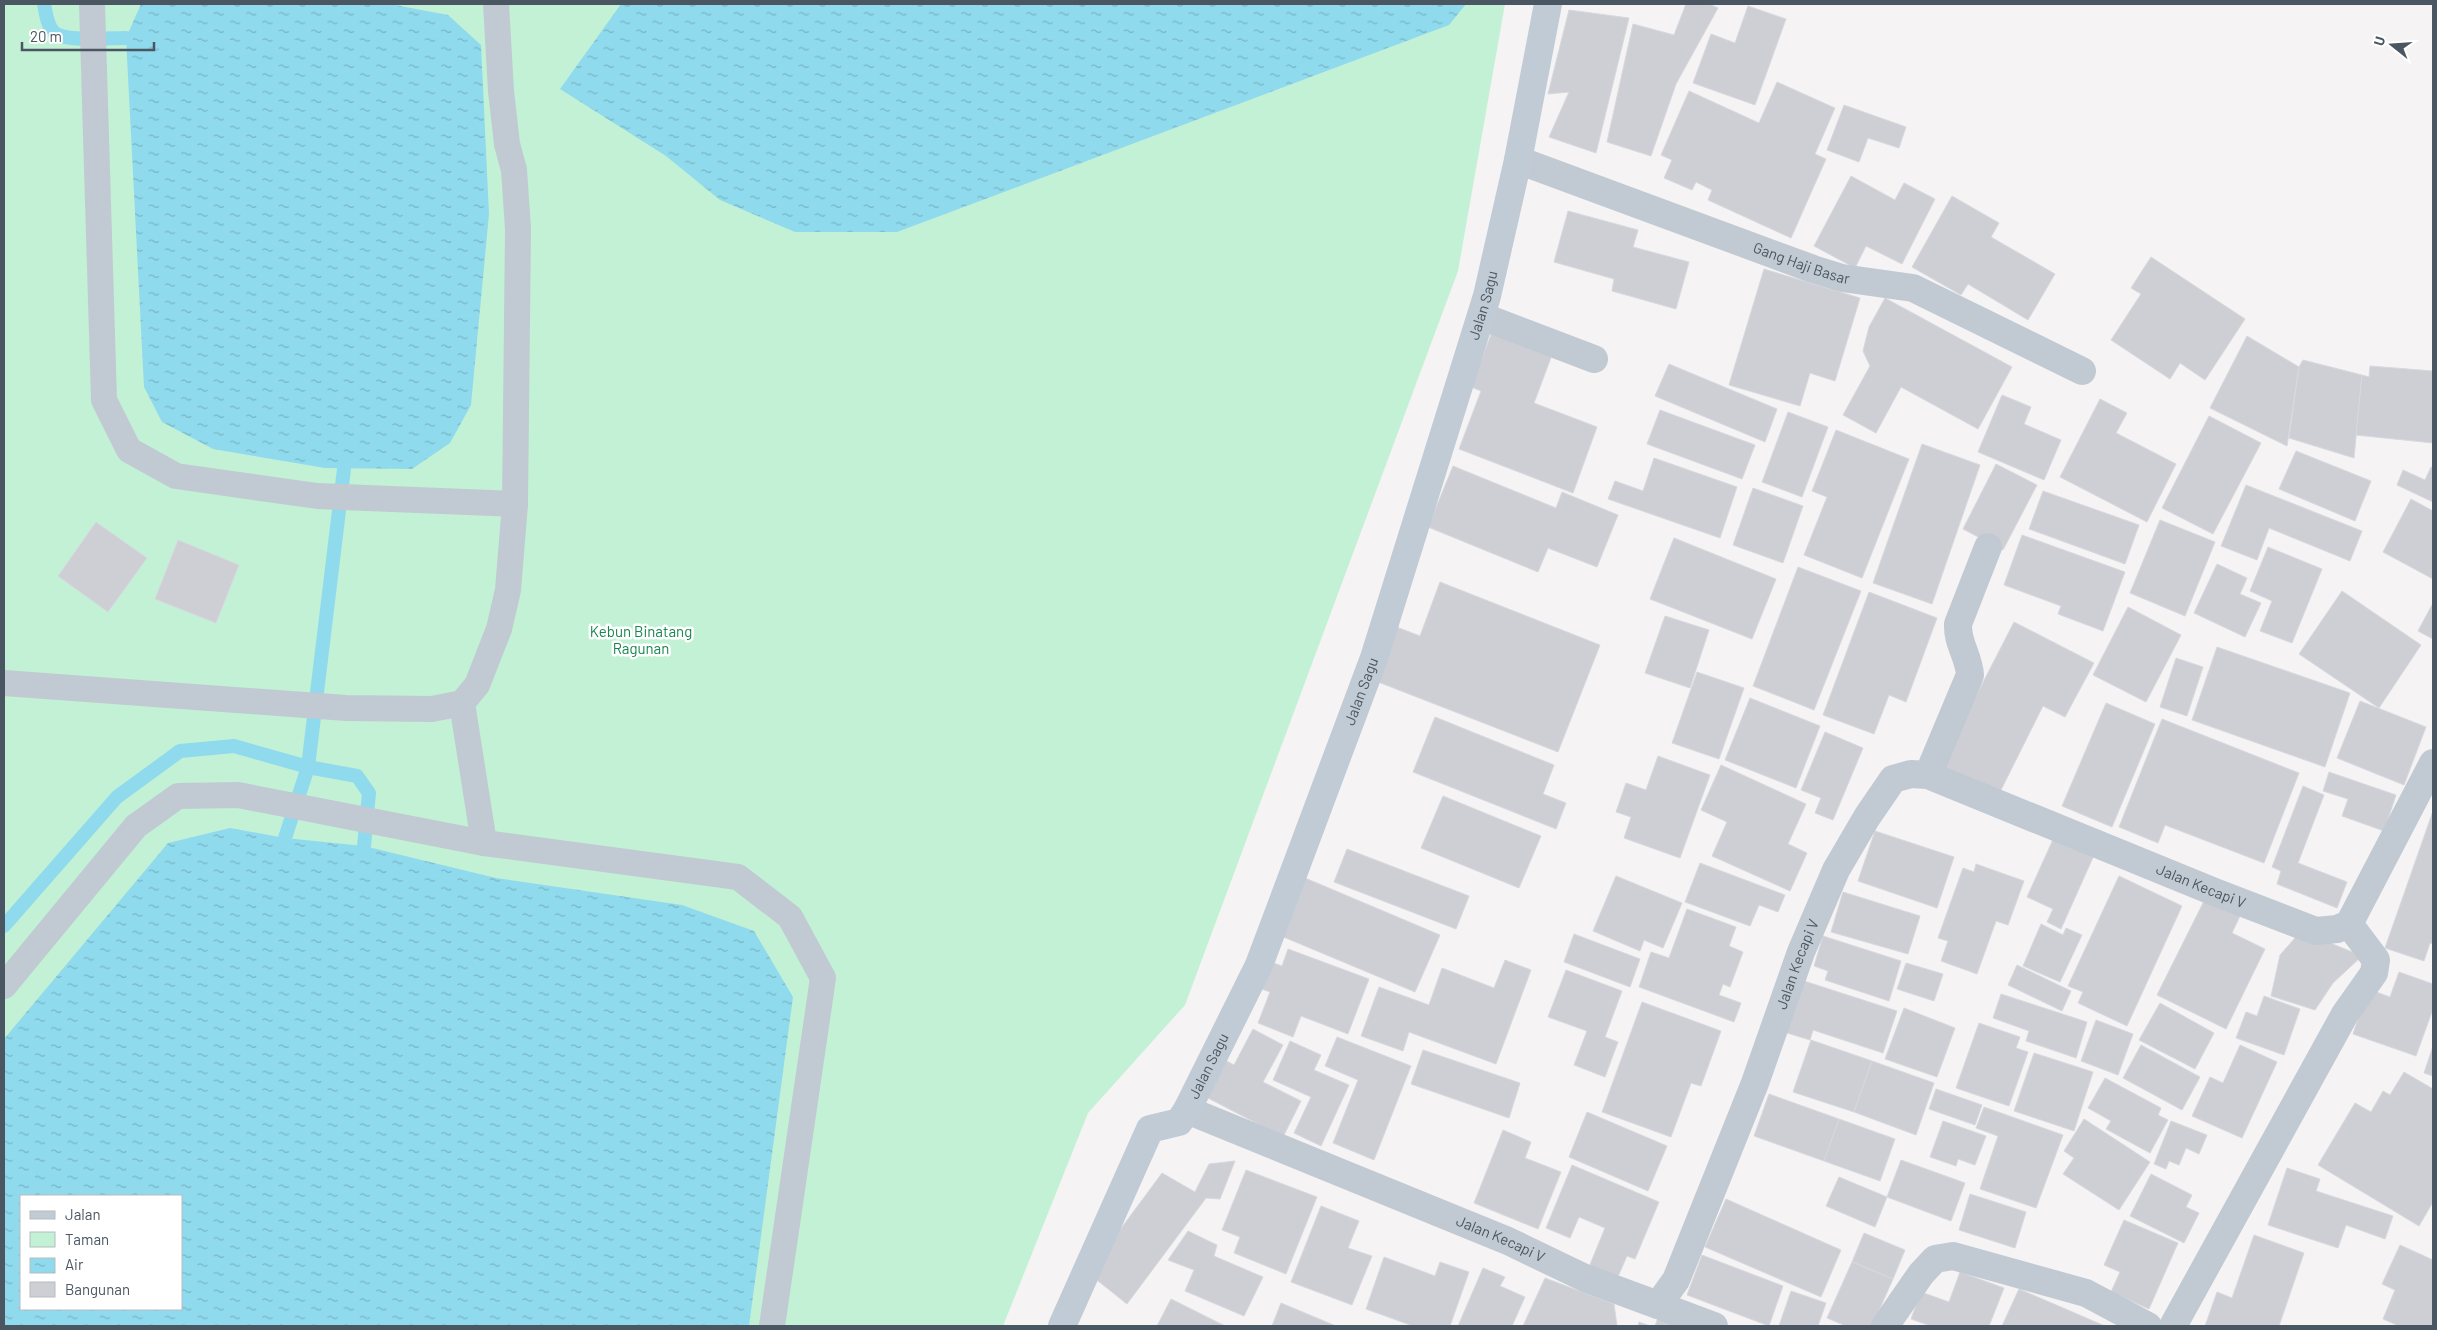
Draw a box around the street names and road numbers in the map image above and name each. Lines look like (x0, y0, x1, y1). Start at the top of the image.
street label: Gang Haji Basar (1751, 238, 1852, 287)
street label: Jalan Sagu (1464, 269, 1500, 342)
street label: Jalan Sagu (1340, 655, 1381, 728)
street label: Jalan Kecapi V (2154, 859, 2249, 911)
street label: Jalan Kecapi V (1772, 916, 1822, 1012)
street label: Jalan Sagu (1184, 1030, 1232, 1102)
street label: Jalan Kecapi V (1454, 1211, 1548, 1266)

